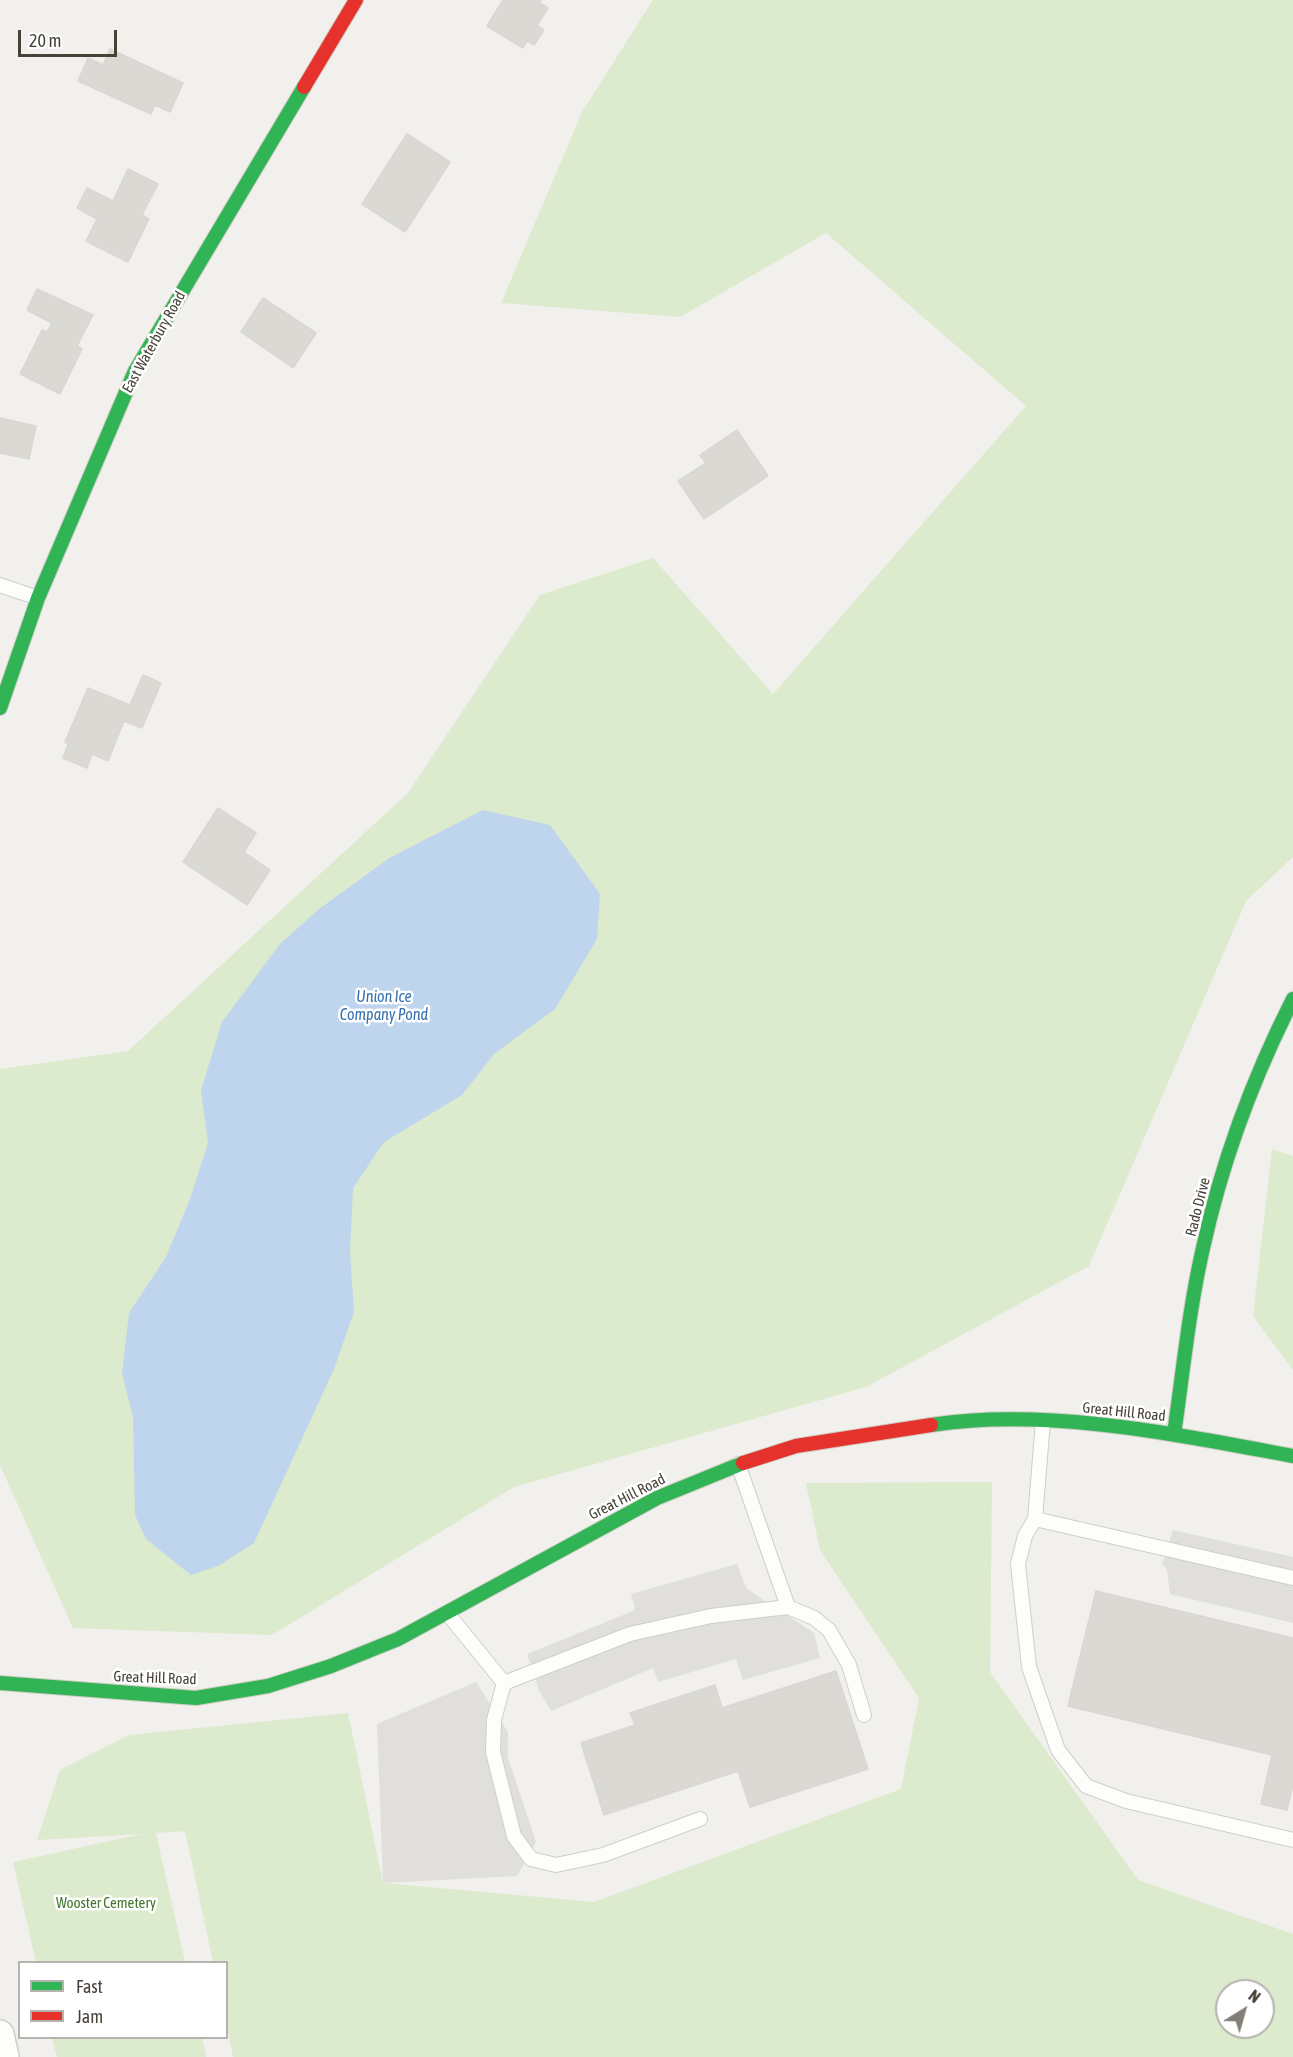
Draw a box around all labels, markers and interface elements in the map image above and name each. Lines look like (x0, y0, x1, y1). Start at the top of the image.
scale bar (21, 18, 120, 56)
text: 20 m (29, 30, 61, 51)
street label: East Waterbury Road (119, 288, 189, 396)
water label: Union Ice Company Pond (340, 987, 428, 1025)
street label: Rado Drive (1182, 1176, 1214, 1238)
street label: Great Hill Road (1082, 1399, 1166, 1425)
street label: Great Hill Road (586, 1470, 668, 1524)
street label: Great Hill Road (113, 1668, 197, 1688)
park label: Wooster Cemetery (56, 1894, 156, 1912)
legend (18, 1961, 228, 2039)
text: Fast (76, 1976, 103, 1997)
north arrow (1215, 1979, 1275, 2039)
text: N (1245, 1986, 1264, 2006)
text: Jam (76, 2006, 103, 2027)

